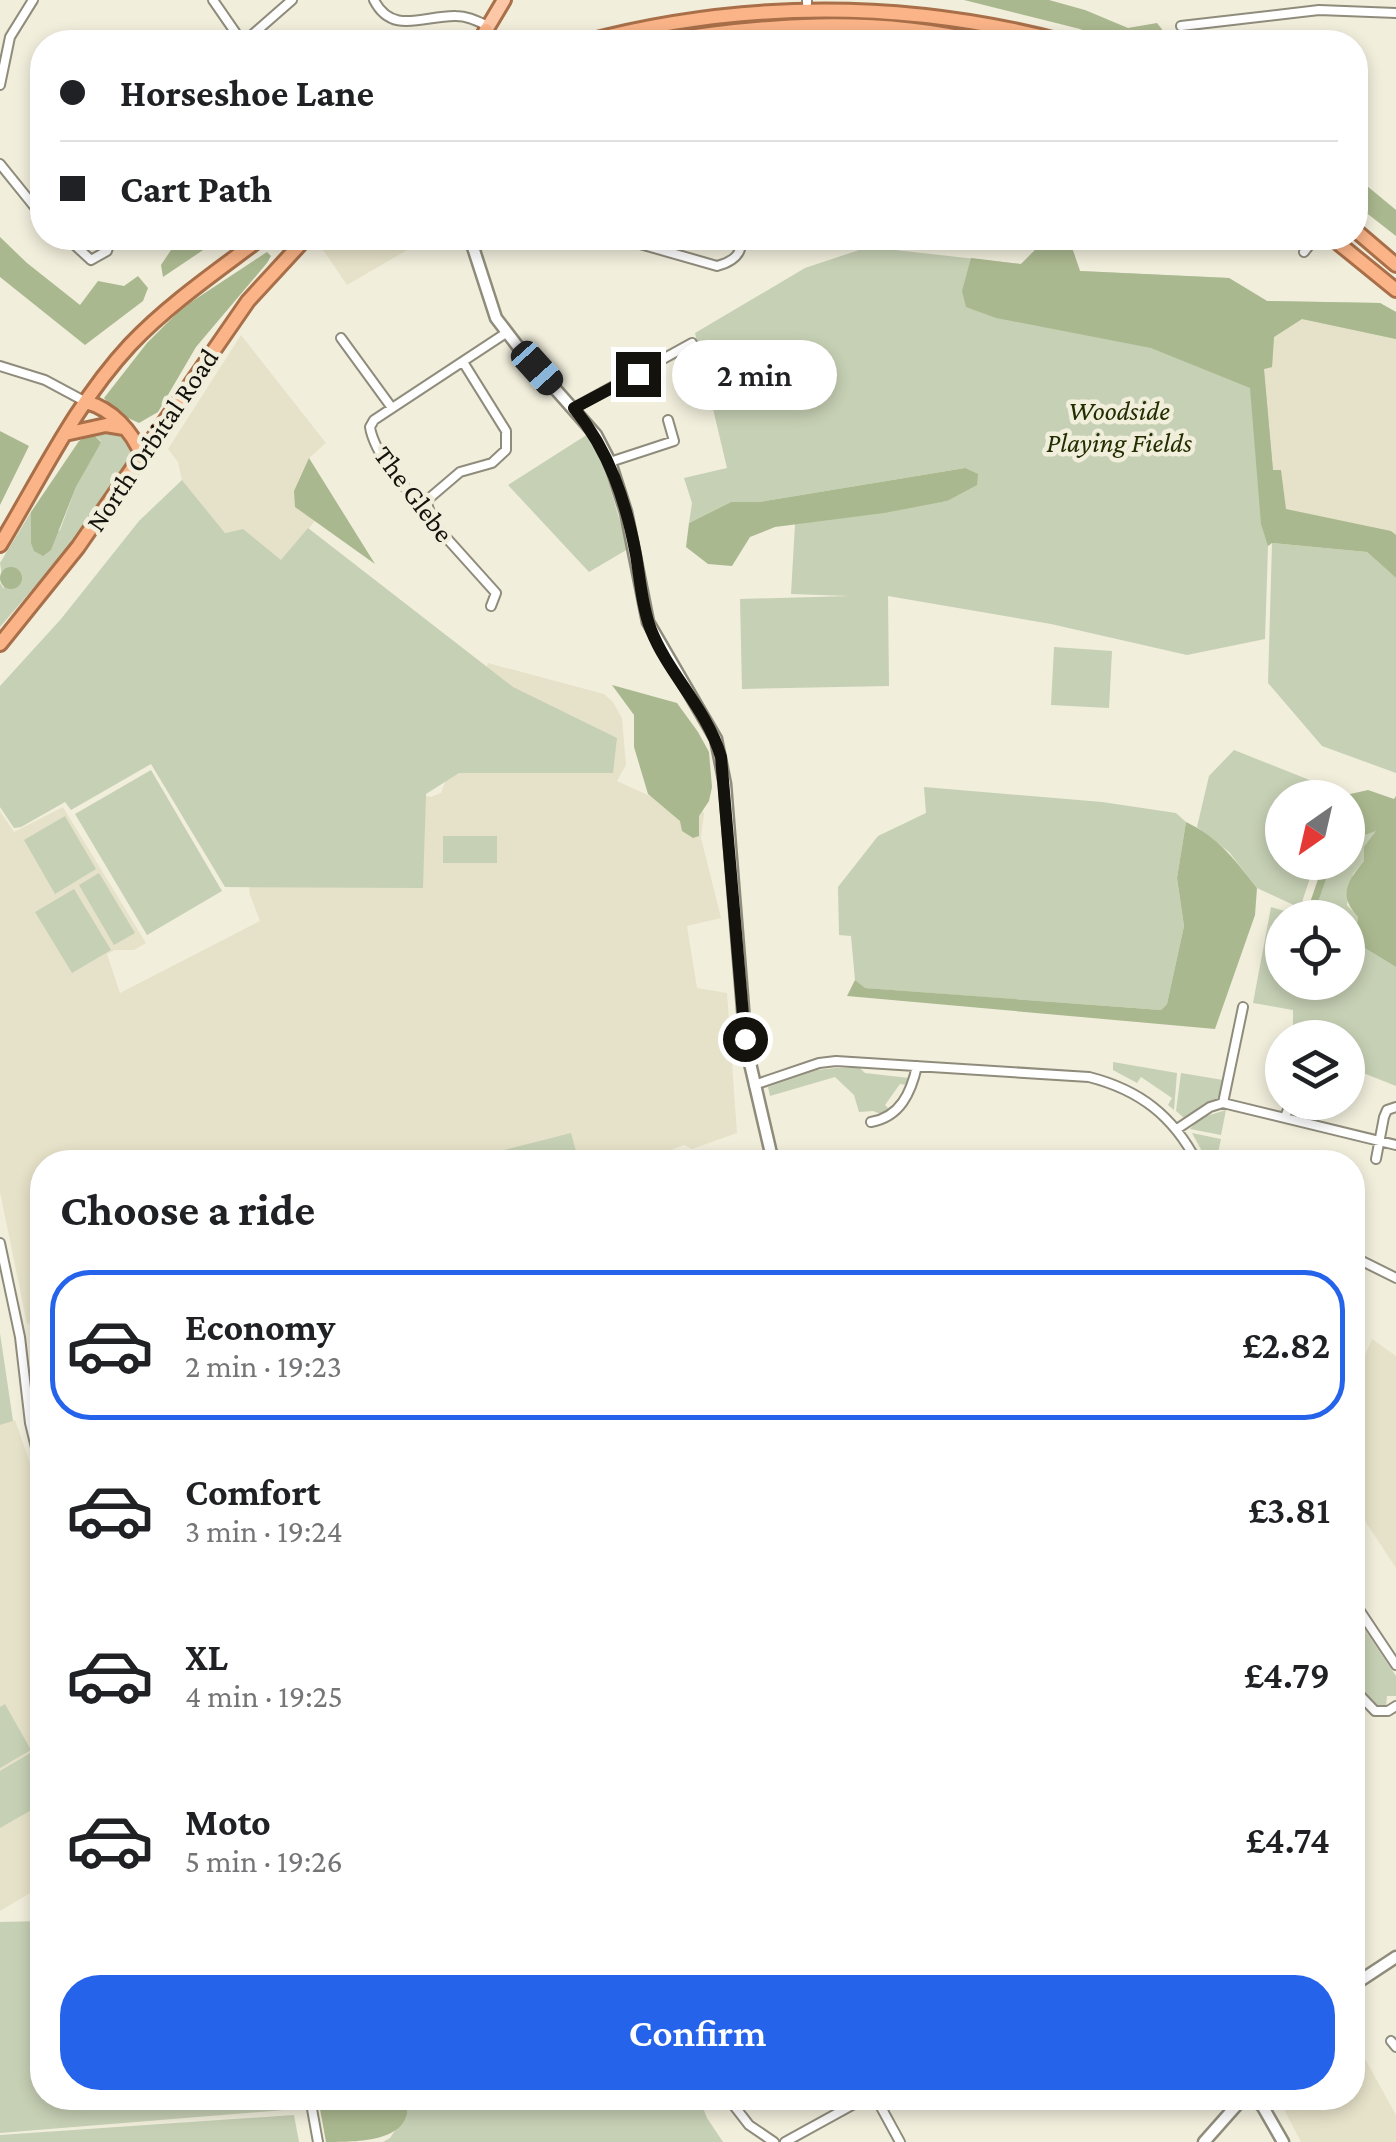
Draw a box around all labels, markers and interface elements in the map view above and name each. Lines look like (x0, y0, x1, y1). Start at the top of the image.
text: Horseshoe Lane (120, 72, 374, 114)
text: Cart Path (120, 168, 272, 210)
car (506, 336, 568, 400)
callout: 2 min (673, 339, 838, 409)
street label: North Orbital Road (79, 343, 225, 537)
route end (616, 352, 661, 397)
text: 2 min (717, 357, 792, 393)
park label: Woodside Playing Fields (1046, 395, 1192, 458)
street label: The Glebe (368, 440, 460, 548)
north arrow (1265, 780, 1365, 880)
map controls (1265, 780, 1365, 1120)
button: locate (1265, 900, 1365, 1000)
route start (723, 1017, 768, 1062)
button: layers (1265, 1020, 1365, 1120)
text: Choose a ride (60, 1185, 315, 1235)
icon: car (65, 1300, 155, 1390)
text: Economy (185, 1306, 335, 1348)
text: £2.82 (1242, 1324, 1330, 1366)
text: 2 min · 19:23 (185, 1348, 342, 1384)
icon: car (65, 1465, 155, 1555)
text: Comfort (185, 1471, 321, 1513)
text: £3.81 (1248, 1489, 1330, 1531)
text: 3 min · 19:24 (185, 1513, 343, 1549)
icon: car (65, 1630, 155, 1720)
text: XL (185, 1636, 228, 1678)
text: £4.79 (1244, 1654, 1330, 1696)
text: 4 min · 19:25 (185, 1678, 343, 1714)
icon: car (65, 1795, 155, 1885)
text: Moto (185, 1801, 271, 1843)
text: £4.74 (1246, 1819, 1330, 1861)
text: 5 min · 19:26 (185, 1843, 343, 1879)
button: Confirm (60, 1975, 1335, 2090)

